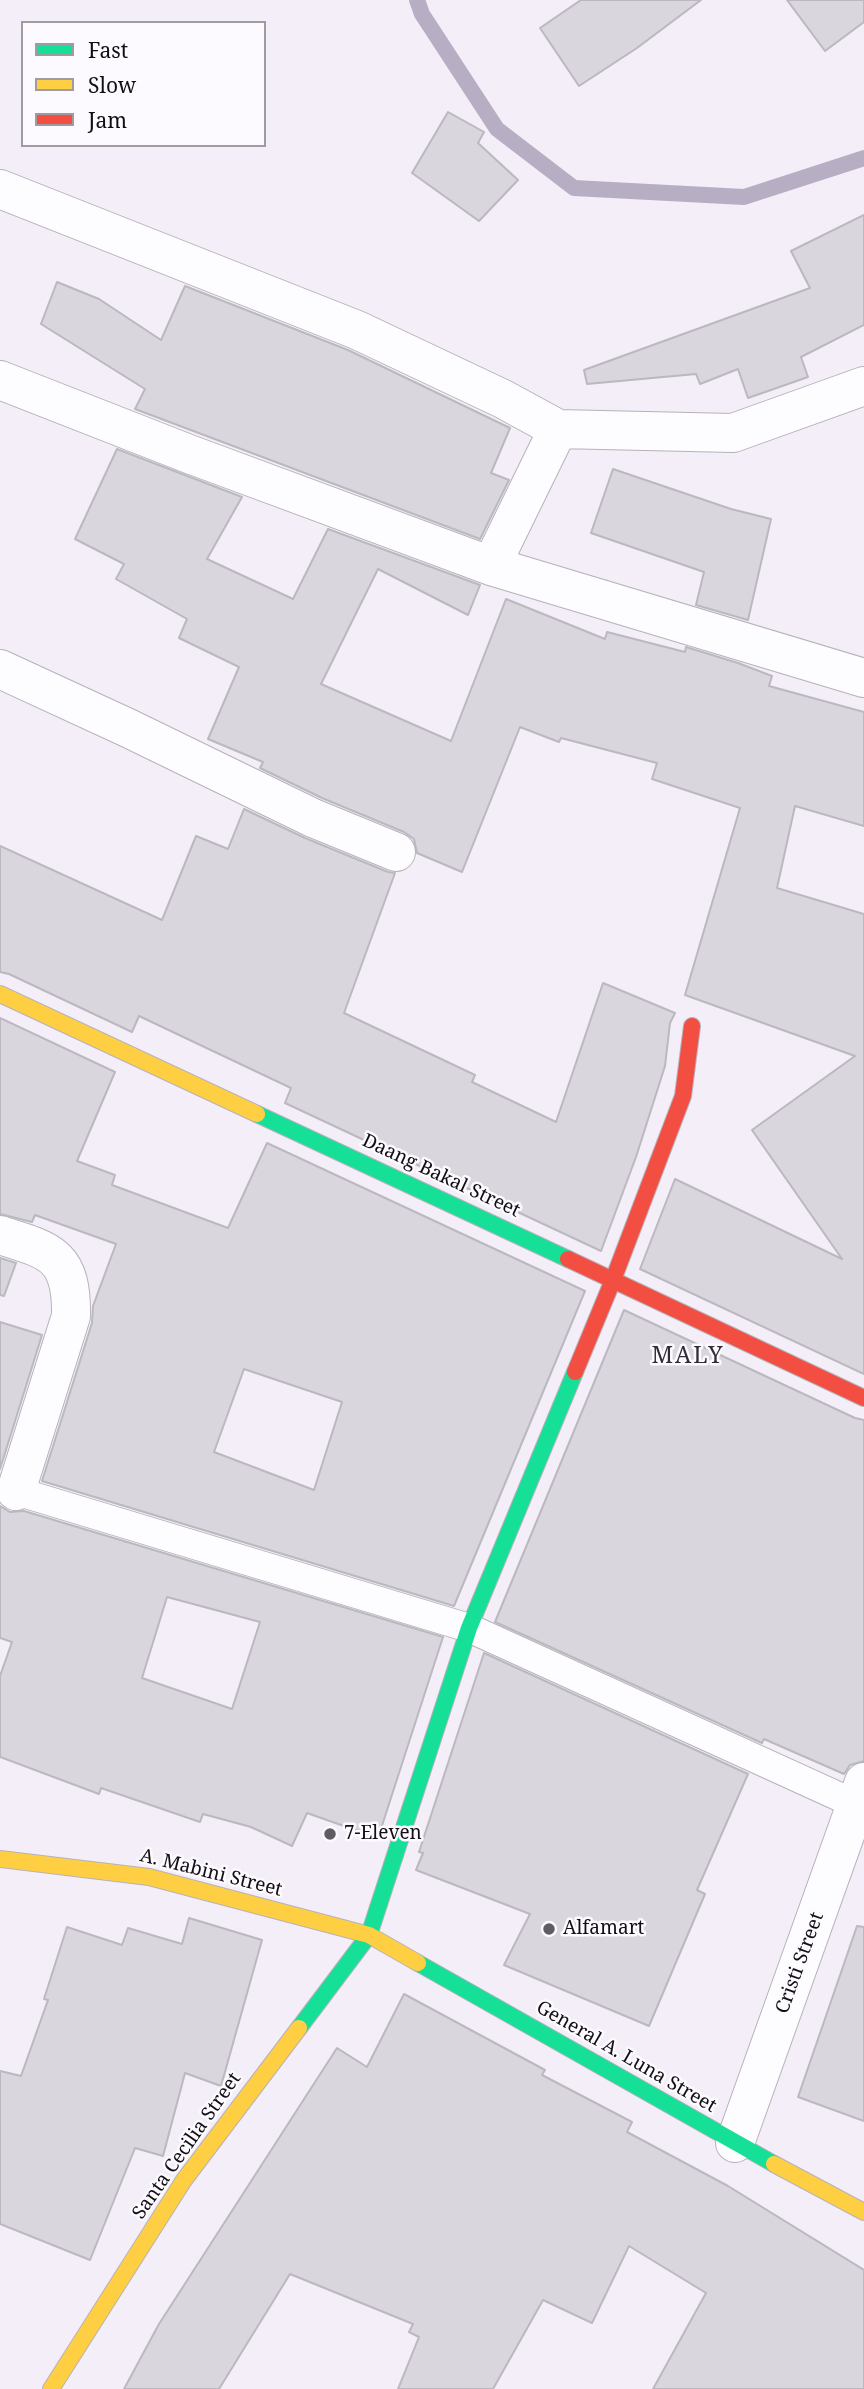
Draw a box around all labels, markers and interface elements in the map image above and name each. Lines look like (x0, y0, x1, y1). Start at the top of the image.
legend (21, 21, 266, 147)
text: Fast (88, 36, 128, 64)
text: Slow (88, 71, 136, 99)
text: Jam (88, 106, 127, 134)
street label: Daang Bakal Street (359, 1129, 523, 1223)
district label: MALY (652, 1342, 724, 1370)
place label: 7-Eleven (344, 1823, 422, 1845)
marker: 7-Eleven (322, 1826, 338, 1842)
street label: A. Mabini Street (138, 1844, 284, 1902)
street label: Cristi Street (771, 1909, 829, 2017)
place label: Alfamart (563, 1918, 644, 1940)
marker: Alfamart (541, 1921, 557, 1937)
street label: General A. Luna Street (532, 1996, 720, 2118)
street label: Santa Cecilia Street (128, 2068, 246, 2224)

